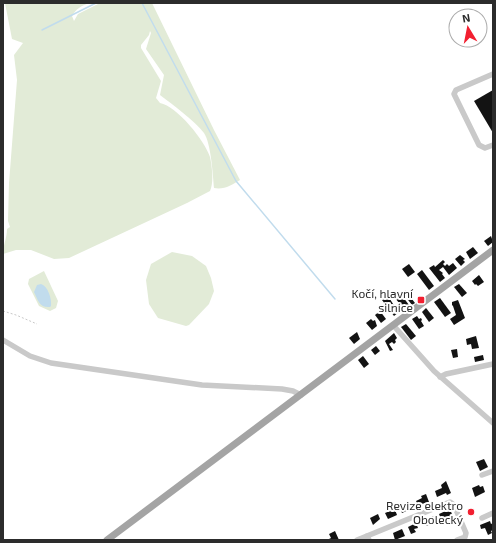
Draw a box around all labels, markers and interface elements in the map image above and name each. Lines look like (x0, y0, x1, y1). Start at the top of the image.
north arrow (448, 8, 488, 48)
text: N (461, 11, 471, 25)
place label: Kočí, hlavní silnice (352, 286, 414, 314)
marker: Kočí, hlavní silnice (416, 295, 426, 305)
place label: Revize elektro Obolecký (386, 498, 464, 526)
marker: Revize elektro Obolecký (466, 507, 476, 517)

